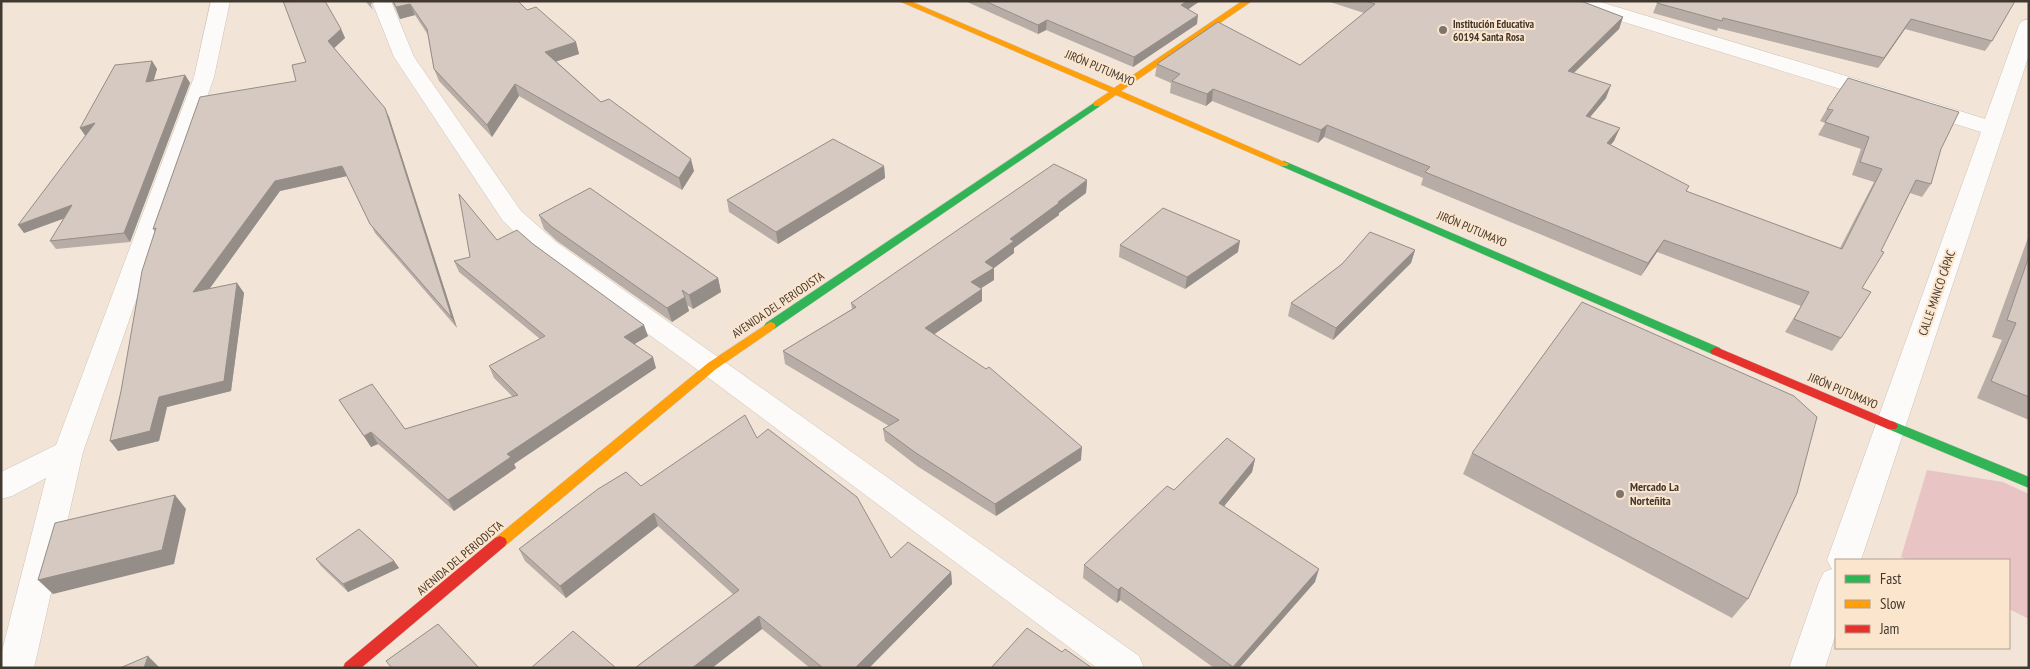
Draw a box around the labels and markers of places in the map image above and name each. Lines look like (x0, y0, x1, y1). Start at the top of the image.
place label: Institución Educativa 60194 Santa Rosa (1453, 17, 1535, 44)
marker: Institución Educativa 60194 Santa Rosa (1437, 24, 1449, 36)
place label: Mercado La Norteñita (1630, 479, 1679, 508)
marker: Mercado La Norteñita (1614, 488, 1626, 500)

